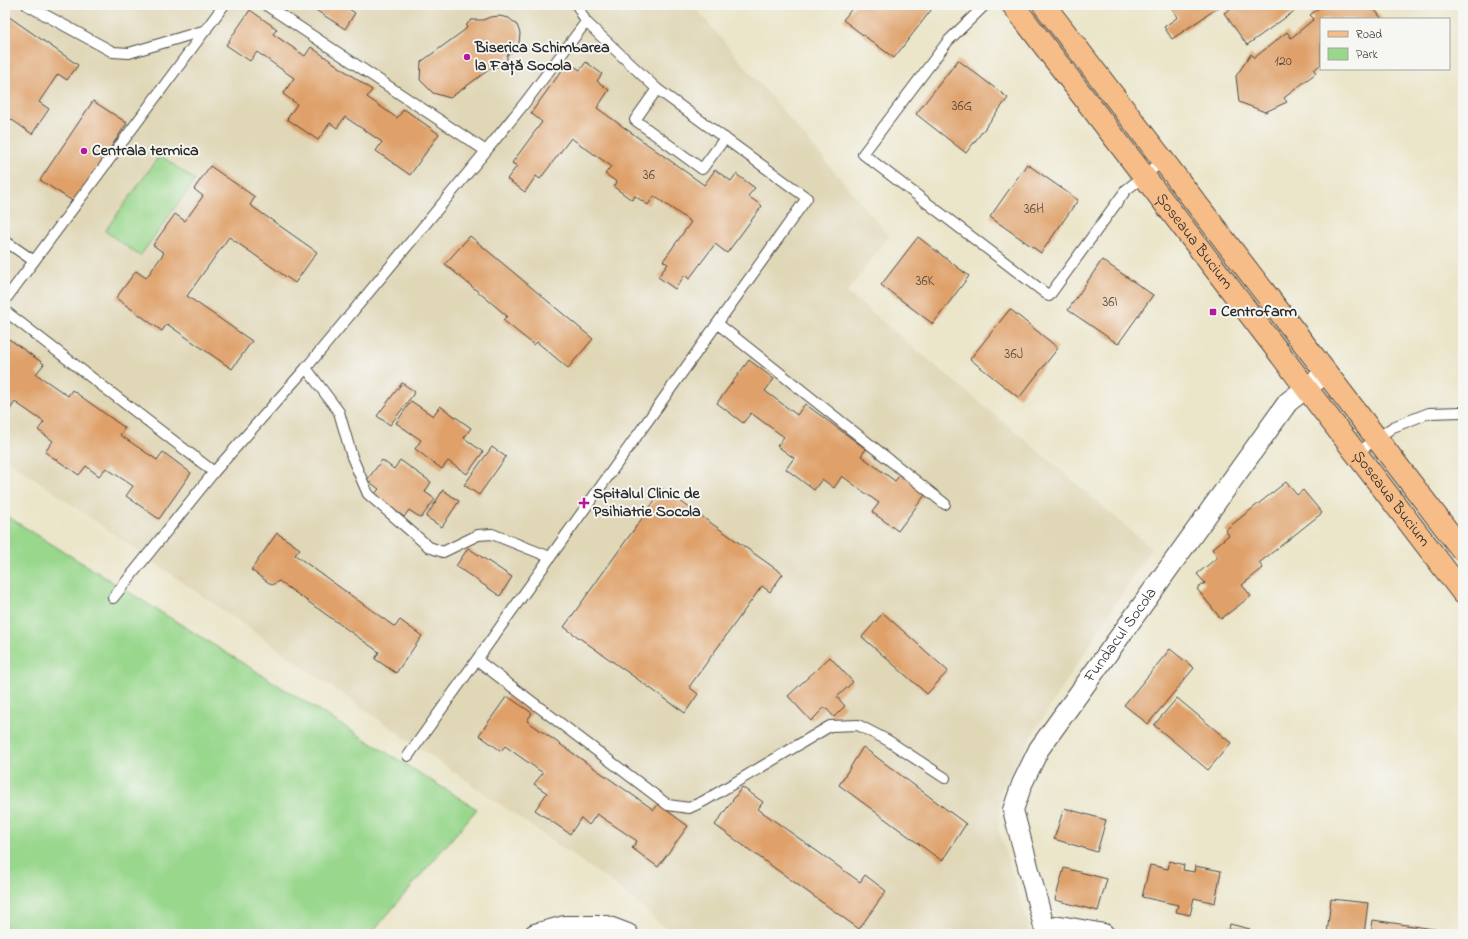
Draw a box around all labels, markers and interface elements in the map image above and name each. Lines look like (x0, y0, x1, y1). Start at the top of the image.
legend (1320, 18, 1450, 70)
text: Road (1356, 26, 1382, 44)
place label: Biserica Schimbarea la Față Socola (474, 36, 610, 78)
text: Park (1356, 46, 1378, 64)
house number: 120 (1274, 51, 1292, 72)
marker: Biserica Schimbarea la Față Socola (462, 52, 472, 62)
house number: 36G (952, 96, 973, 117)
place label: Centrala termica (92, 139, 199, 163)
marker: Centrala termica (79, 146, 89, 156)
house number: 36 (643, 165, 655, 186)
street label: Șoseaua Bucium (1149, 188, 1239, 295)
house number: 36H (1024, 199, 1044, 220)
house number: 36K (916, 271, 935, 292)
house number: 36I (1102, 292, 1118, 313)
place label: Centrofarm (1221, 300, 1298, 324)
marker: Centrofarm (1208, 307, 1218, 317)
house number: 36J (1005, 344, 1023, 365)
street label: Șoseaua Bucium (1346, 446, 1436, 552)
place label: Spitalul Clinic de Psihiatrie Socola (593, 482, 701, 524)
marker: Spitalul Clinic de Psihiatrie Socola (578, 497, 590, 509)
street label: Fundacul Socola (1078, 583, 1163, 688)

